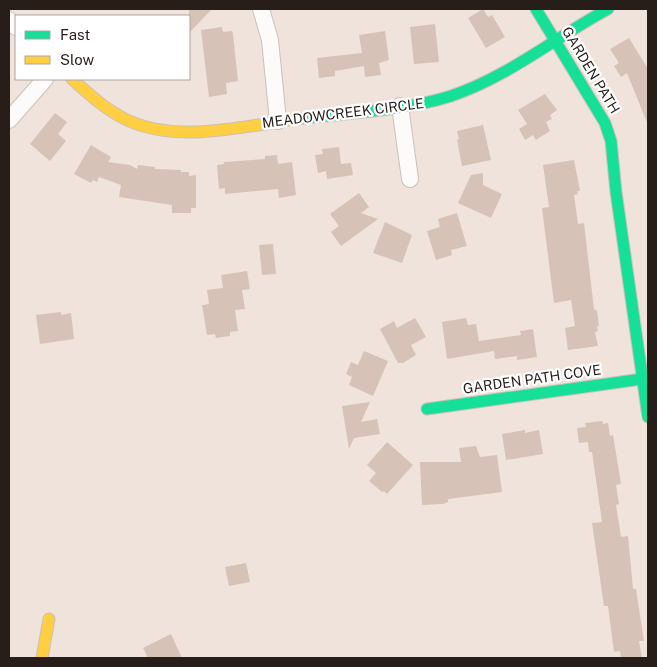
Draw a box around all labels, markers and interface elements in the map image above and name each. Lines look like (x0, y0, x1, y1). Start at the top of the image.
legend (15, 15, 190, 80)
street label: GARDEN PATH (559, 24, 623, 116)
text: Fast (60, 26, 90, 43)
text: Slow (60, 51, 95, 68)
street label: MEADOWCREEK CIRCLE (261, 95, 425, 131)
street label: GARDEN PATH COVE (462, 361, 602, 397)

